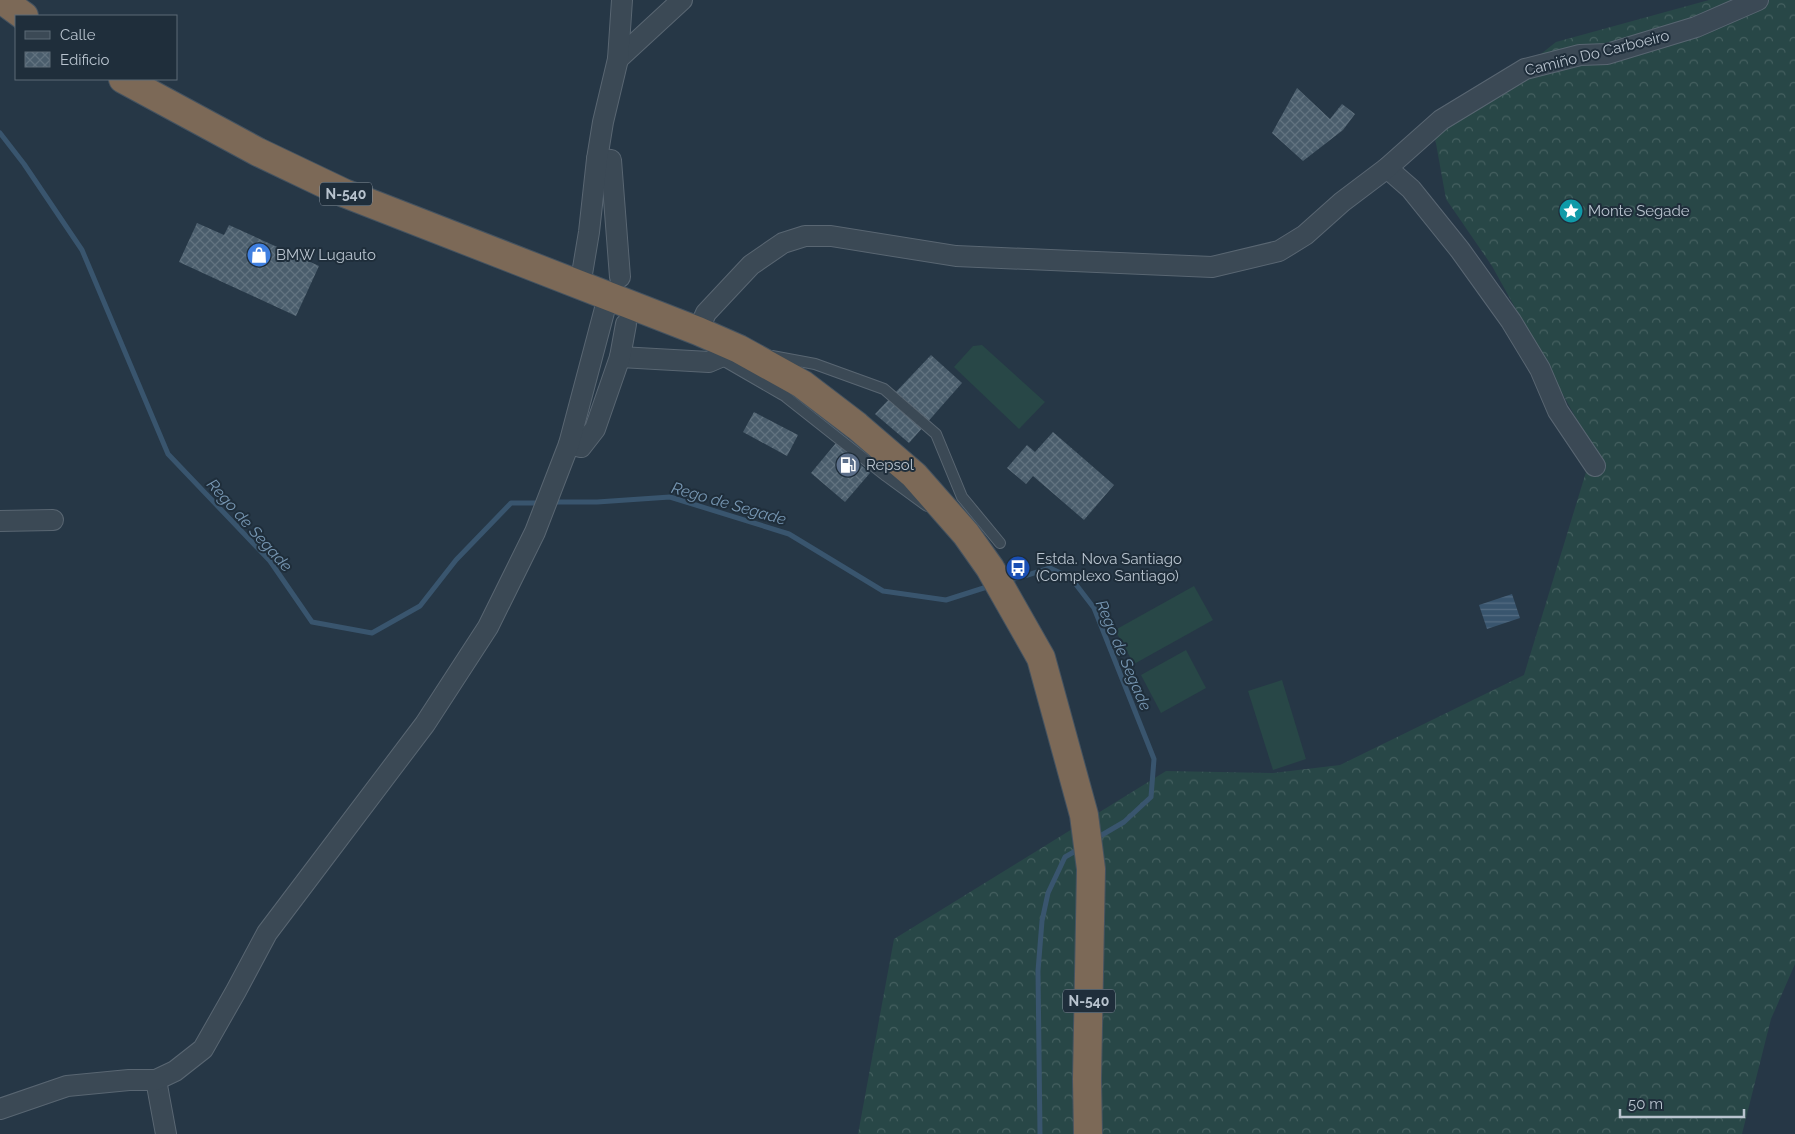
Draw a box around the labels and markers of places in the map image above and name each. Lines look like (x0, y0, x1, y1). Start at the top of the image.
place icon: Monte Segade (1558, 198, 1584, 224)
place label: Monte Segade (1588, 202, 1690, 220)
shop icon: BMW Lugauto (246, 242, 272, 268)
place label: BMW Lugauto (276, 246, 376, 264)
fuel station icon: Repsol (835, 452, 861, 478)
place label: Repsol (866, 456, 915, 474)
place label: Estda. Nova Santiago (Complexo Santiago) (1036, 550, 1182, 585)
bus stop icon: Estda. Nova Santiago (Complexo Santiago) (1005, 555, 1031, 581)

